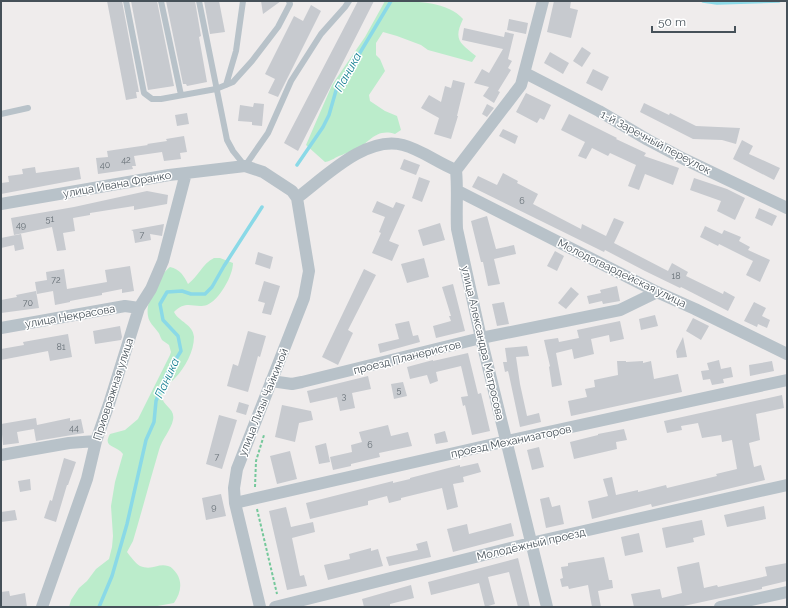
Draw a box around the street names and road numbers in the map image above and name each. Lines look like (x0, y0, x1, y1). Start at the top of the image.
street label: 1-й Заречный переулок (598, 108, 713, 177)
street label: улица Ивана Франко (62, 169, 173, 200)
street label: Молодогвардейская улица (555, 237, 688, 310)
street label: улица Александра Матросова (458, 265, 507, 422)
street label: улица Некрасова (24, 302, 116, 331)
street label: Приовражная улица (91, 336, 136, 442)
street label: проезд Планеристов (352, 338, 462, 377)
street label: улица Лизы Чайкиной (236, 346, 291, 458)
street label: проезд Механизаторов (450, 422, 573, 461)
street label: Молодёжный проезд (476, 526, 587, 563)

